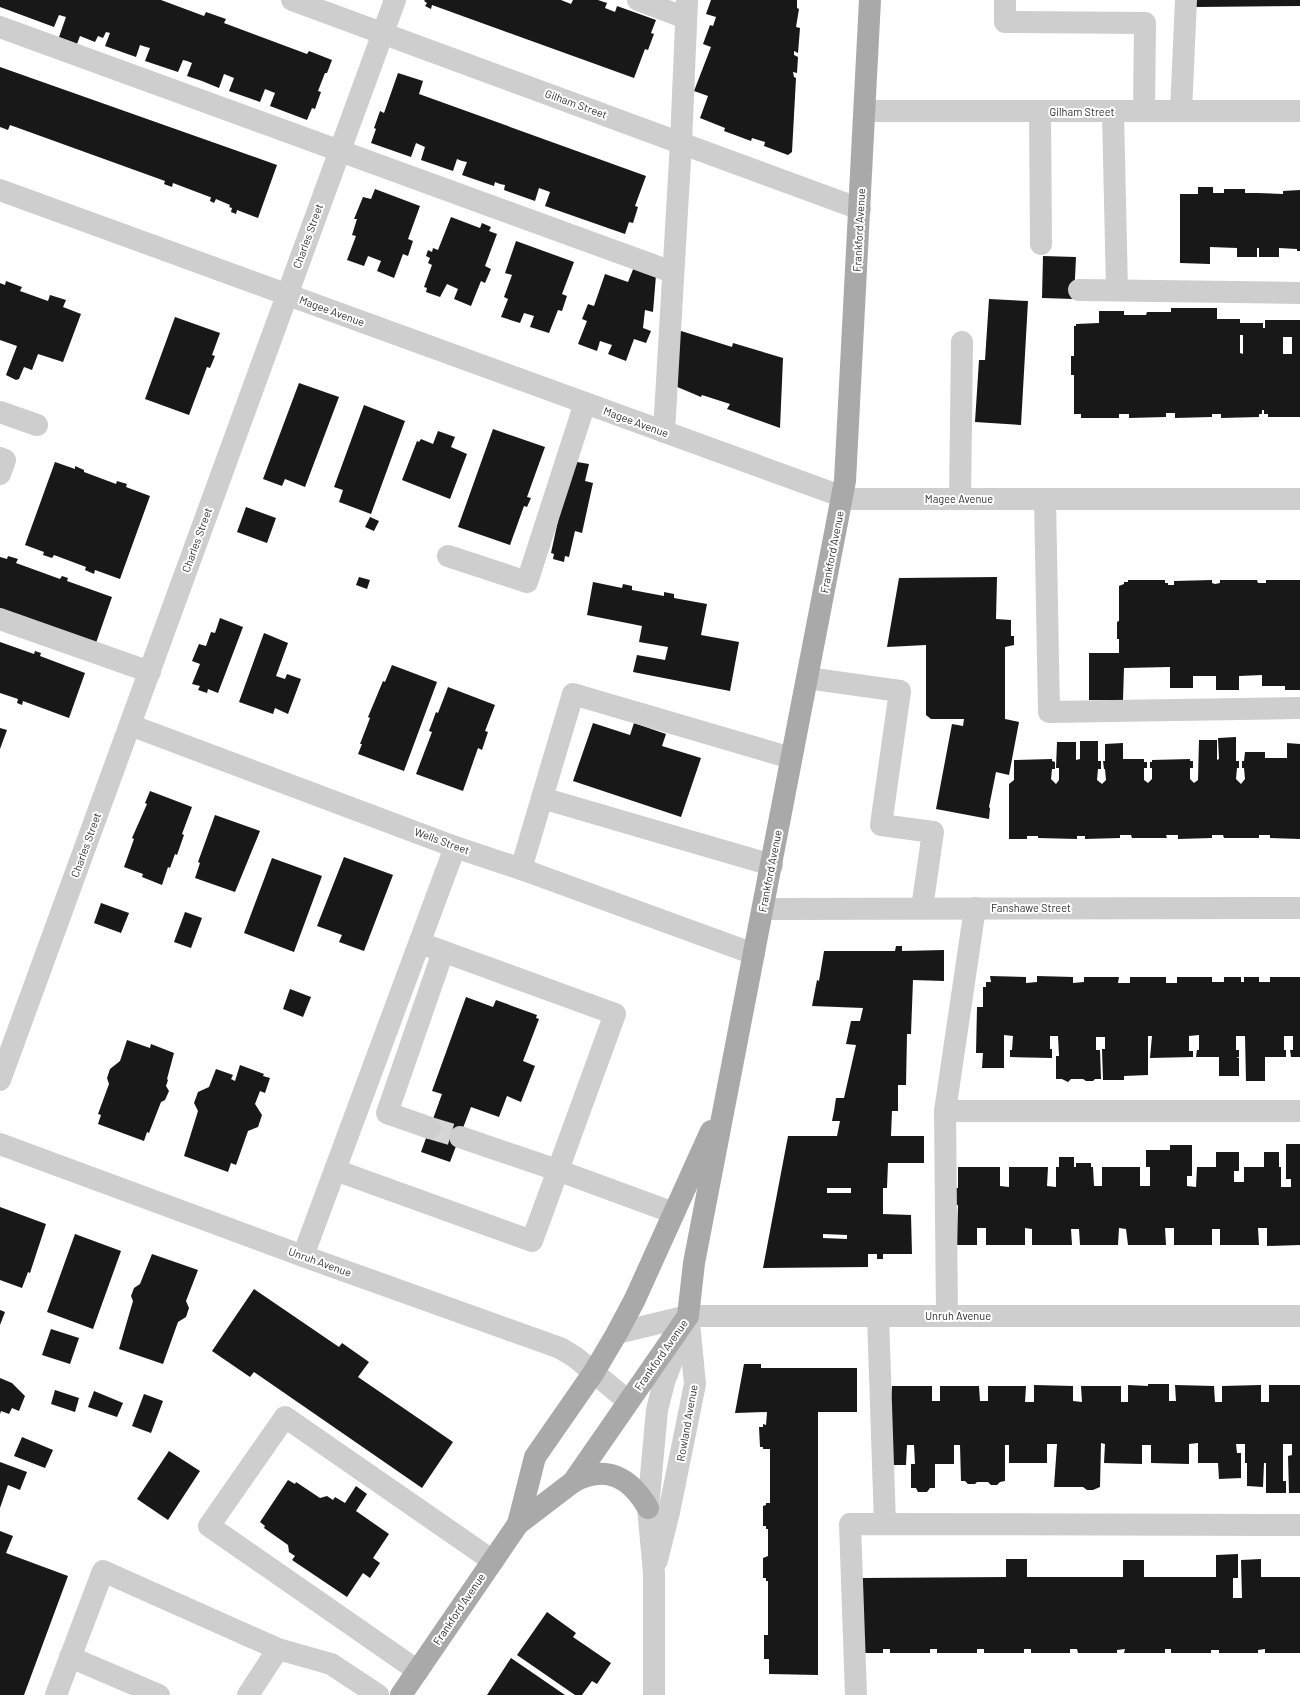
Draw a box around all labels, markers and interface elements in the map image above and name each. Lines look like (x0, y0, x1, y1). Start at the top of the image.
street label: Gilham Street (543, 86, 609, 121)
street label: Gilham Street (1050, 105, 1114, 118)
street label: Frankford Avenue (850, 188, 867, 272)
street label: Charles Street (290, 202, 325, 270)
street label: Magee Avenue (298, 293, 367, 328)
street label: Magee Avenue (602, 404, 671, 439)
street label: Magee Avenue (925, 492, 993, 505)
street label: Charles Street (179, 506, 214, 574)
street label: Frankford Avenue (817, 509, 846, 594)
street label: Charles Street (68, 811, 103, 879)
street label: Wells Street (413, 825, 471, 856)
street label: Frankford Avenue (755, 828, 784, 913)
street label: Fanshawe Street (991, 901, 1071, 914)
street label: Unruh Avenue (287, 1244, 354, 1279)
street label: Unruh Avenue (925, 1309, 991, 1322)
street label: Frankford Avenue (631, 1317, 690, 1393)
street label: Rowland Avenue (673, 1383, 700, 1462)
street label: Frankford Avenue (430, 1570, 487, 1647)

